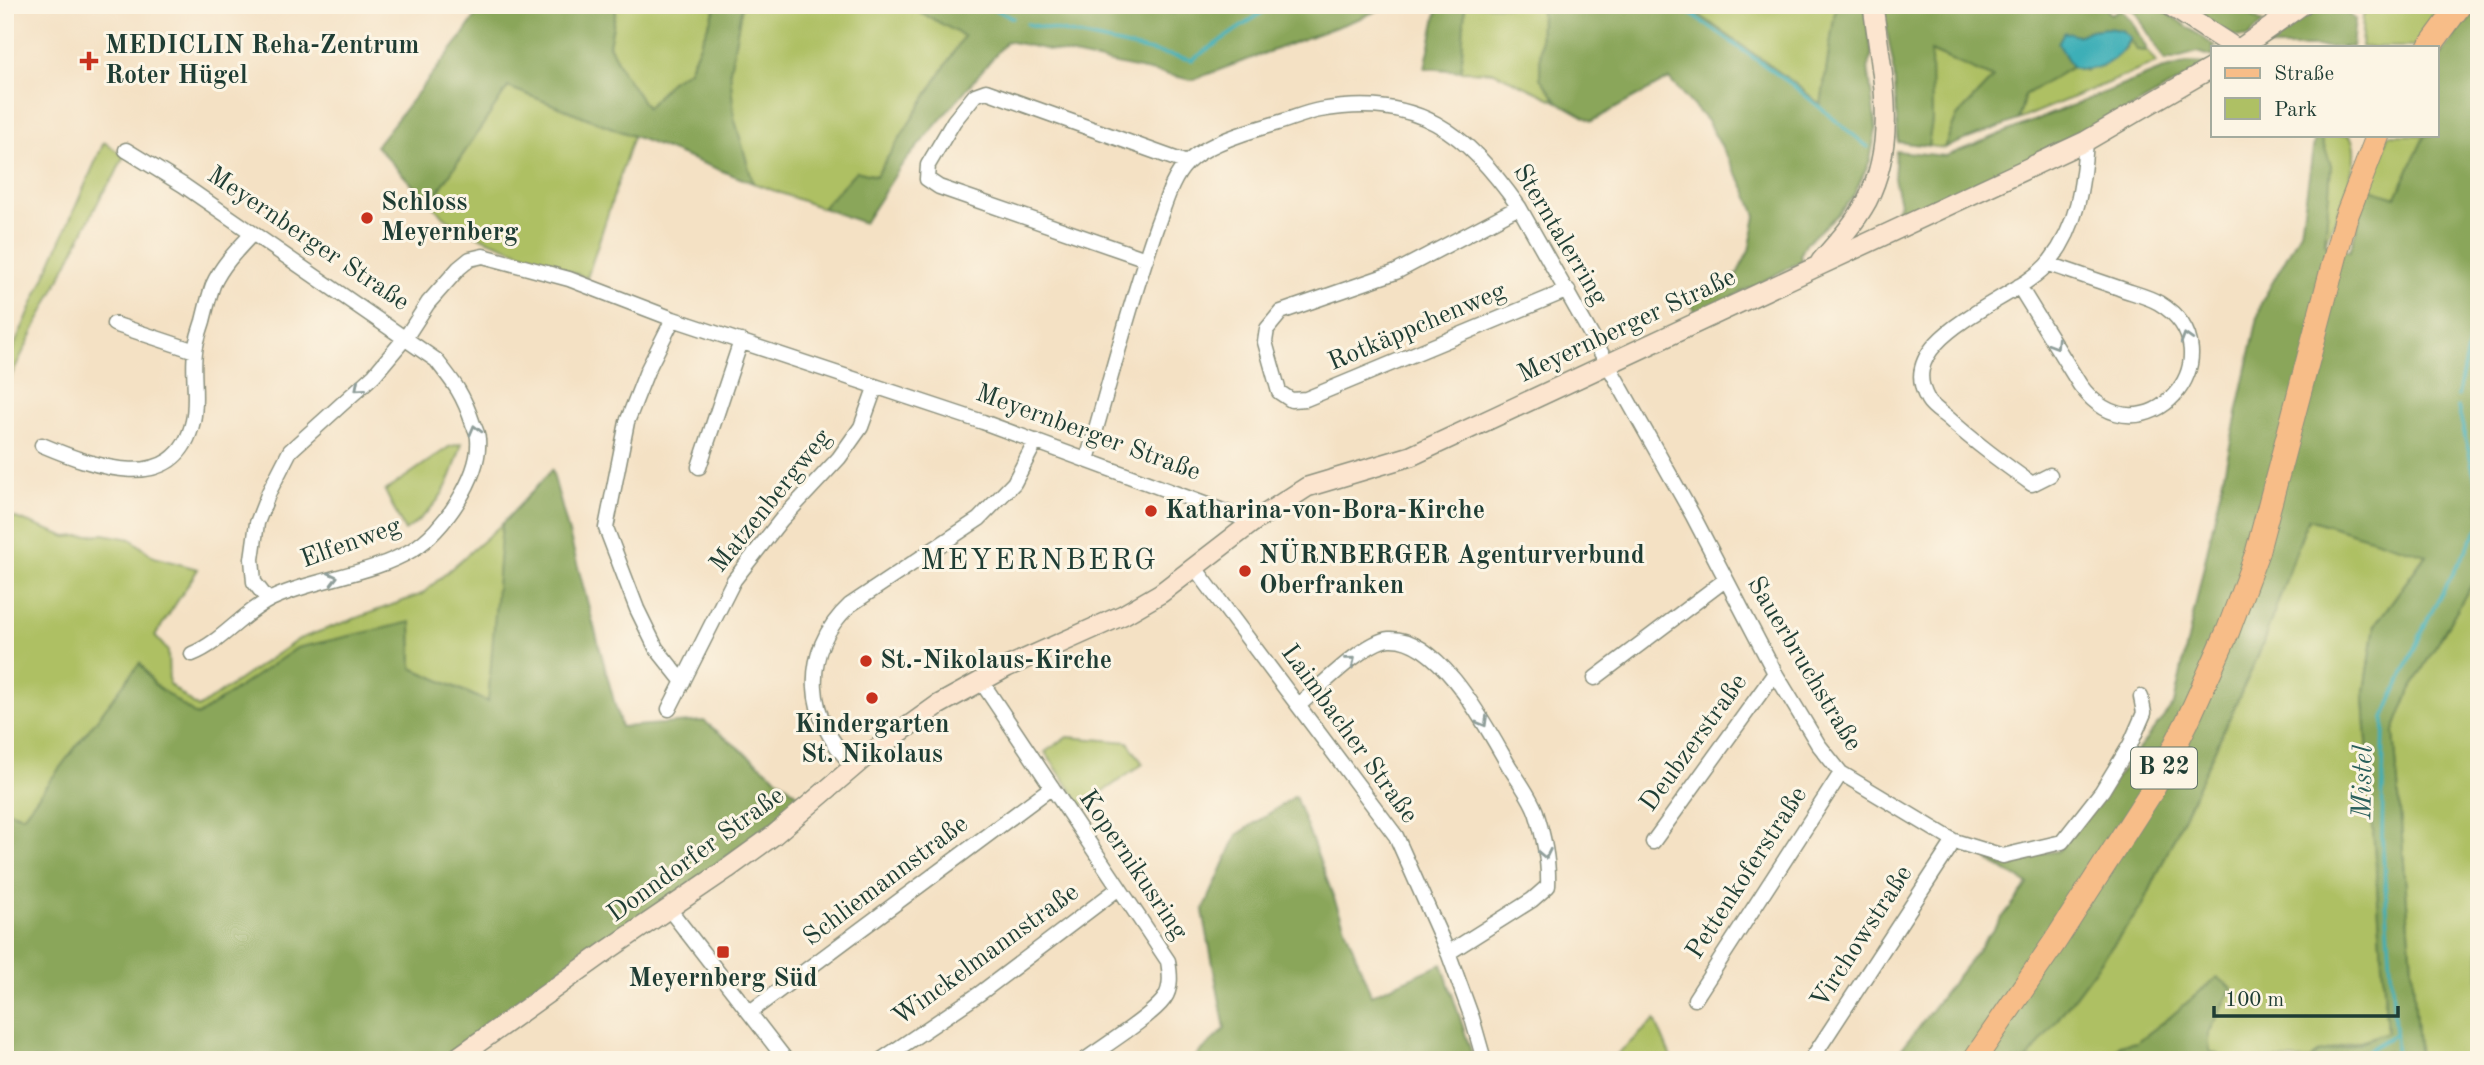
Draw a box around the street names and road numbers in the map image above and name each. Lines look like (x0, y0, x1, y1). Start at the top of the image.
street label: Sterntalerring (1508, 160, 1612, 310)
street label: Meyernberger Straße (202, 162, 414, 316)
street label: Meyernberger Straße (1514, 264, 1740, 388)
street label: Rotkäppchenweg (1324, 278, 1510, 376)
street label: Meyernberger Straße (972, 380, 1204, 486)
street label: Matzenbergweg (705, 424, 837, 578)
street label: Elfenweg (297, 513, 405, 573)
street label: Sauerbruchstraße (1742, 572, 1866, 756)
street label: Laimbacher Straße (1276, 640, 1422, 828)
street label: Deubzerstraße (1636, 669, 1752, 817)
road number: B 22 (2131, 748, 2197, 788)
street label: Donndorfer Straße (603, 782, 789, 928)
street label: Pettenkoferstraße (1682, 782, 1812, 964)
street label: Kopernikusring (1074, 786, 1192, 944)
street label: Schliemannstraße (799, 811, 973, 951)
street label: Virchowstraße (1806, 861, 1918, 1013)
street label: Winckelmannstraße (888, 879, 1084, 1031)

